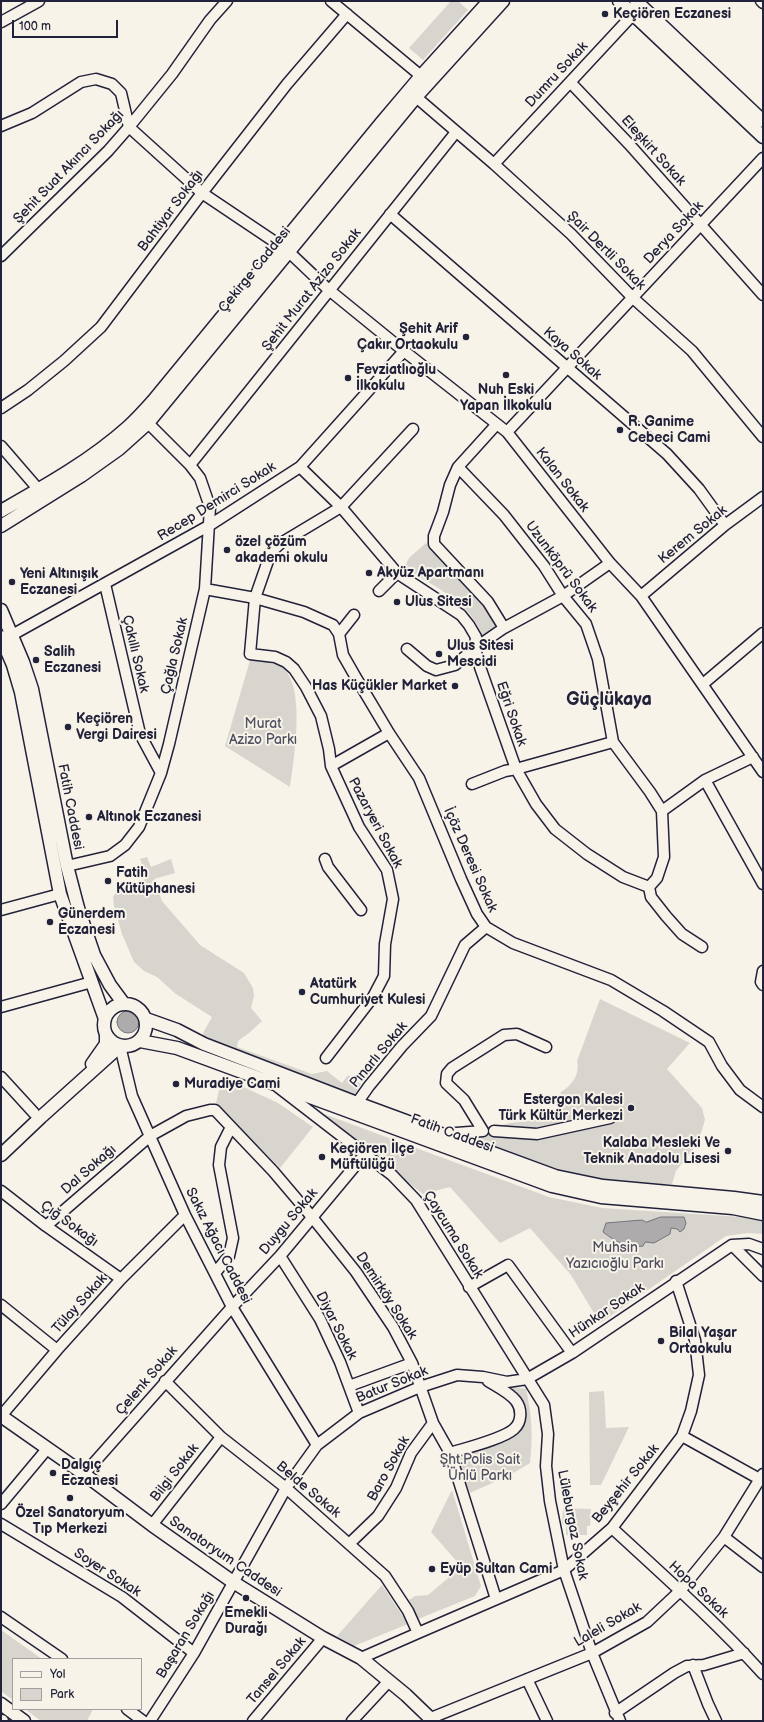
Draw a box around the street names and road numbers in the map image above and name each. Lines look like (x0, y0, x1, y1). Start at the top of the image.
street label: Dumru Sokak (522, 39, 592, 111)
street label: Şehit Suat Akıncı Sokağı (10, 107, 128, 227)
street label: Eleşkirt Sokak (617, 112, 689, 190)
street label: Bahtiyar Sokağı (135, 167, 207, 255)
street label: Derya Sokak (641, 198, 707, 268)
street label: Şair Dertli Sokak (563, 208, 649, 294)
street label: Çekirge Caddesi (215, 224, 295, 316)
street label: Şehit Murat Azizo Sokak (259, 225, 365, 355)
street label: Kaya Sokak (539, 324, 605, 384)
street label: Kalan Sokak (532, 444, 592, 516)
street label: Recep Demirci Sokak (155, 459, 279, 545)
street label: Kerem Sokak (655, 502, 731, 568)
street label: Uzunköprü Sokak (521, 518, 601, 616)
street label: Çakıllı Sokak (118, 614, 152, 694)
street label: Çağla Sokak (158, 616, 192, 696)
street label: Eğri Sokak (492, 679, 530, 749)
street label: Fatih Caddesi (53, 763, 87, 851)
street label: Pazaryeri Sokak (344, 775, 406, 871)
street label: İçöz Deresi Sokak (439, 805, 501, 915)
street label: Pınarlı Sokak (347, 1019, 411, 1091)
street label: Fatih Caddesi (408, 1111, 496, 1157)
street label: Dal Sokağı (58, 1142, 120, 1198)
street label: Sakız Ağacı Caddesi (181, 1185, 255, 1307)
street label: Duygu Sokak (256, 1185, 322, 1259)
street label: Çaycuma Sokak (419, 1188, 487, 1282)
street label: Çığ Sokağı (37, 1197, 101, 1251)
street label: Demirköy Sokak (352, 1249, 420, 1343)
street label: Tülay Sokak (49, 1271, 111, 1337)
street label: Hünkar Sokak (566, 1280, 648, 1342)
street label: Diyar Sokak (312, 1289, 360, 1363)
street label: Çelenk Sokak (112, 1343, 182, 1419)
street label: Batur Sokak (354, 1363, 430, 1407)
street label: Baro Sokak (364, 1434, 414, 1504)
street label: Bilgi Sokak (147, 1441, 203, 1505)
street label: Beyşehir Sokak (589, 1441, 663, 1527)
street label: Belde Sokak (272, 1458, 344, 1522)
street label: Lüleburgaz Sokak (553, 1468, 591, 1582)
street label: Sanatoryum Caddesi (166, 1513, 284, 1601)
street label: Soyer Sokak (70, 1545, 144, 1601)
street label: Hopa Sokak (665, 1558, 731, 1622)
street label: Başaran Sokağı (153, 1588, 219, 1682)
street label: Laleli Sokak (571, 1599, 645, 1651)
street label: Tansel Sokak (244, 1634, 310, 1708)

